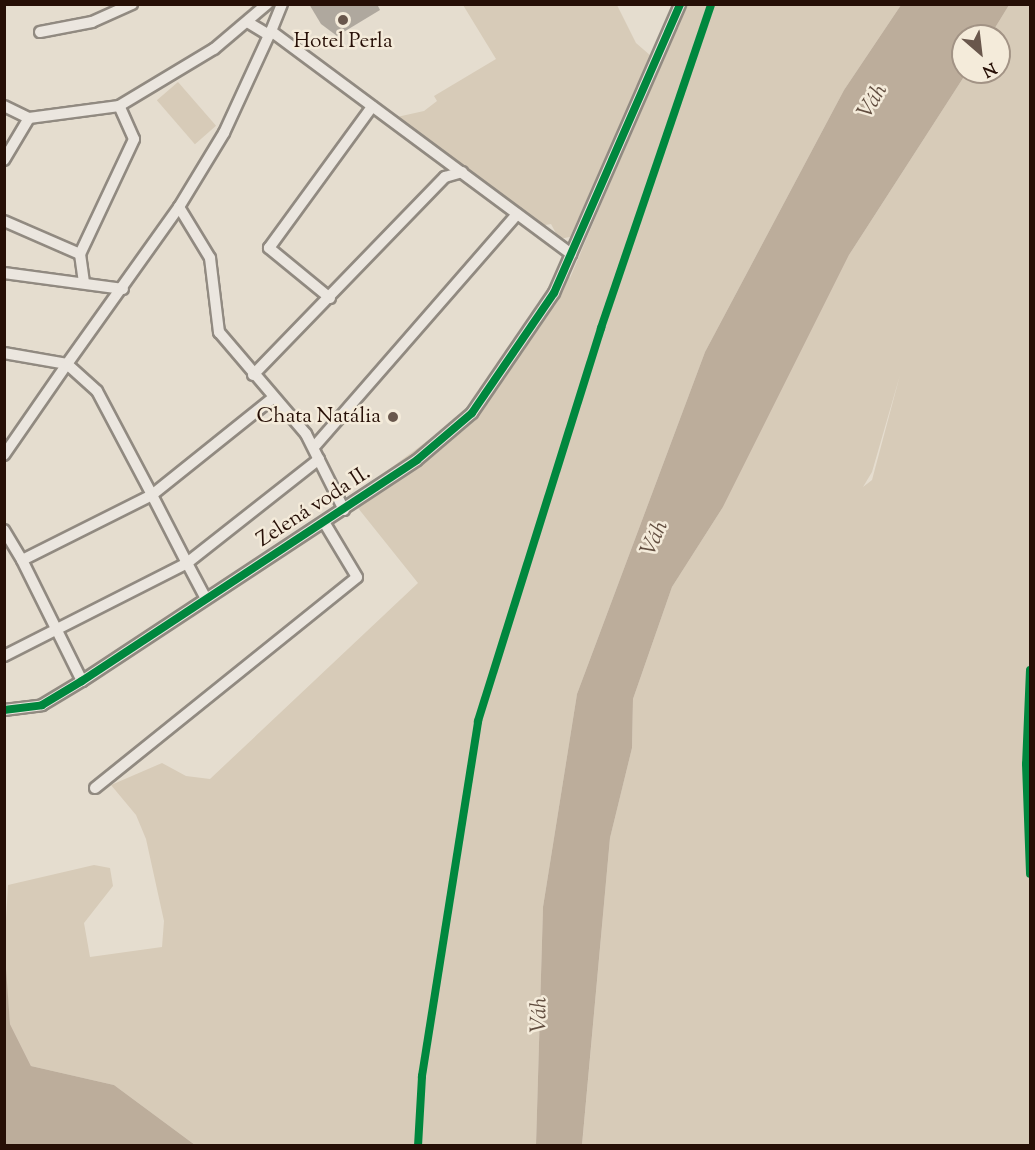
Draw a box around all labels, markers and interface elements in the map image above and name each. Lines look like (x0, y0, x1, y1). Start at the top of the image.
marker: Hotel Perla (336, 13, 350, 27)
north arrow (951, 24, 1011, 84)
place label: Hotel Perla (293, 29, 393, 55)
text: N (978, 55, 1000, 82)
water label: Váh (853, 80, 895, 124)
place label: Chata Natália (256, 404, 381, 430)
marker: Chata Natália (386, 410, 400, 424)
street label: Zelená voda II. (252, 461, 376, 553)
water label: Váh (637, 517, 675, 561)
water label: Váh (527, 997, 555, 1033)

